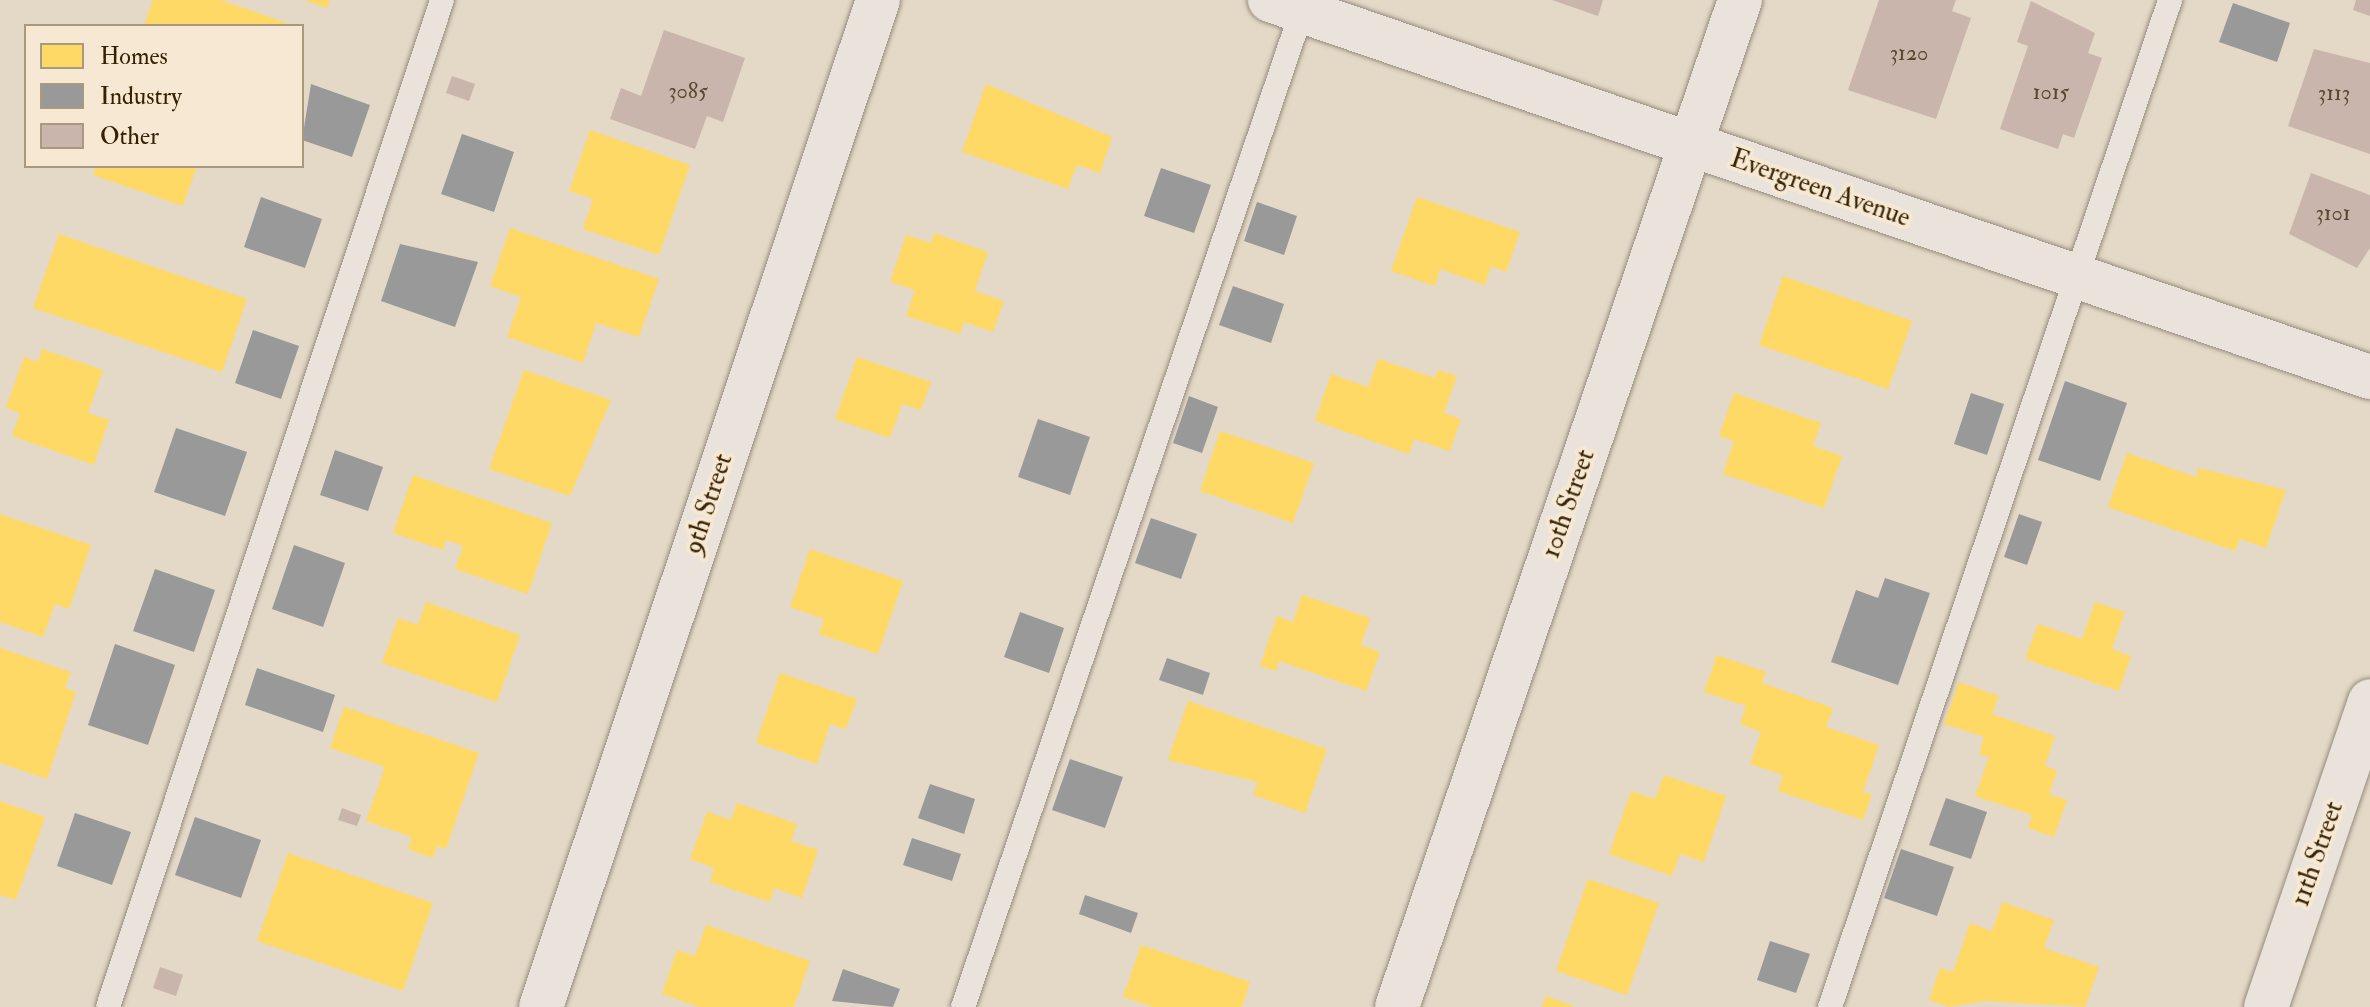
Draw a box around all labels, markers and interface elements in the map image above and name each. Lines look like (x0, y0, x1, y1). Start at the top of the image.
legend (24, 24, 304, 168)
text: Homes (100, 41, 168, 72)
house number: 3120 (1890, 41, 1928, 67)
house number: 3085 (668, 79, 708, 105)
house number: 1015 (2033, 80, 2069, 106)
text: Industry (100, 81, 182, 112)
house number: 3113 (2318, 81, 2350, 107)
text: Other (100, 121, 159, 152)
street label: Evergreen Avenue (1726, 144, 1914, 234)
house number: 3101 (2315, 201, 2351, 227)
street label: 10th Street (1536, 446, 1602, 562)
street label: 9th Street (678, 450, 740, 558)
street label: 11th Street (2286, 798, 2350, 910)

